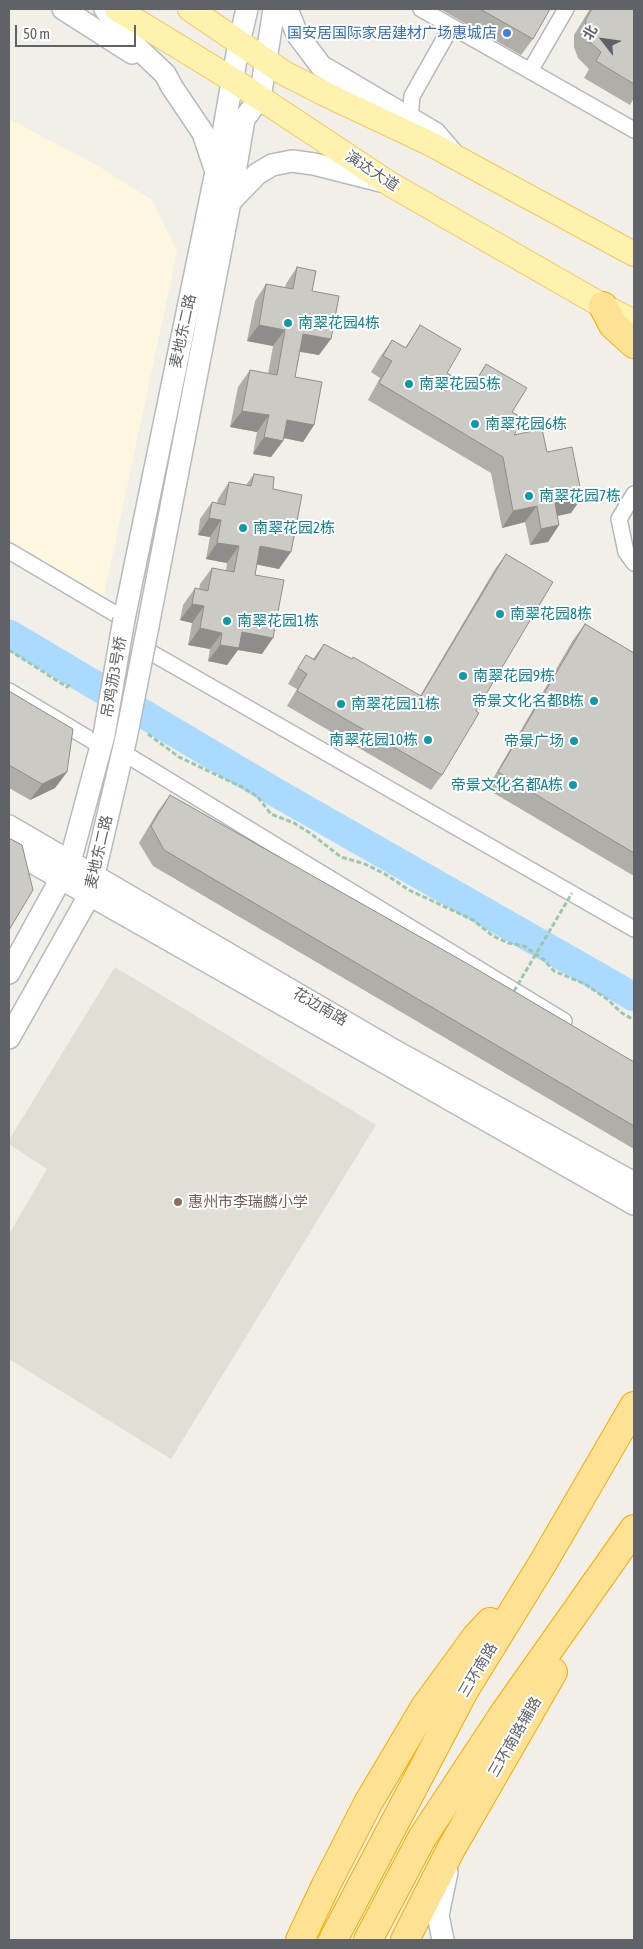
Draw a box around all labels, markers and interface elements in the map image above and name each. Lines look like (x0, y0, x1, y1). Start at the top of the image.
scale bar (18, 15, 139, 47)
north arrow (578, 15, 628, 65)
text: 北 (580, 22, 600, 43)
place label: 国安居国际家居建材广场惠城店 (287, 24, 497, 42)
text: 50 m (23, 25, 50, 42)
marker: 国安居国际家居建材广场惠城店 (501, 27, 513, 39)
street label: 演达大道 (342, 147, 402, 195)
street label: 麦地东二路 (166, 292, 200, 370)
place label: 南翠花园4栋 (298, 314, 380, 332)
marker: 南翠花园4栋 (282, 317, 294, 329)
place label: 南翠花园5栋 (419, 375, 501, 393)
marker: 南翠花园5栋 (403, 378, 415, 390)
place label: 南翠花园6栋 (485, 415, 567, 433)
marker: 南翠花园6栋 (469, 418, 481, 430)
place label: 南翠花园7栋 (539, 487, 621, 505)
marker: 南翠花园7栋 (523, 490, 535, 502)
place label: 南翠花园2栋 (253, 519, 335, 537)
marker: 南翠花园2栋 (237, 522, 249, 534)
place label: 南翠花园8栋 (510, 605, 592, 623)
marker: 南翠花园8栋 (494, 608, 506, 620)
place label: 南翠花园1栋 (237, 612, 319, 630)
marker: 南翠花园1栋 (221, 615, 233, 627)
street label: 吊鸡沥3号桥 (98, 635, 130, 719)
place label: 南翠花园9栋 (473, 667, 555, 685)
marker: 南翠花园9栋 (457, 670, 469, 682)
place label: 帝景文化名都B栋 (472, 692, 584, 710)
place label: 南翠花园11栋 (351, 695, 440, 713)
marker: 帝景文化名都B栋 (588, 695, 600, 707)
marker: 南翠花园11栋 (335, 698, 347, 710)
place label: 南翠花园10栋 (329, 731, 418, 749)
place label: 帝景广场 (504, 732, 564, 750)
marker: 南翠花园10栋 (422, 734, 434, 746)
marker: 帝景广场 (568, 735, 580, 747)
place label: 帝景文化名都A栋 (451, 776, 563, 794)
marker: 帝景文化名都A栋 (567, 779, 579, 791)
street label: 麦地东二路 (82, 813, 116, 891)
street label: 花边南路 (290, 984, 350, 1030)
place label: 惠州市李瑞麟小学 (188, 1193, 308, 1211)
marker: 惠州市李瑞麟小学 (172, 1196, 184, 1208)
street label: 三环南路 (455, 1640, 501, 1700)
street label: 三环南路辅路 (485, 1694, 545, 1780)

